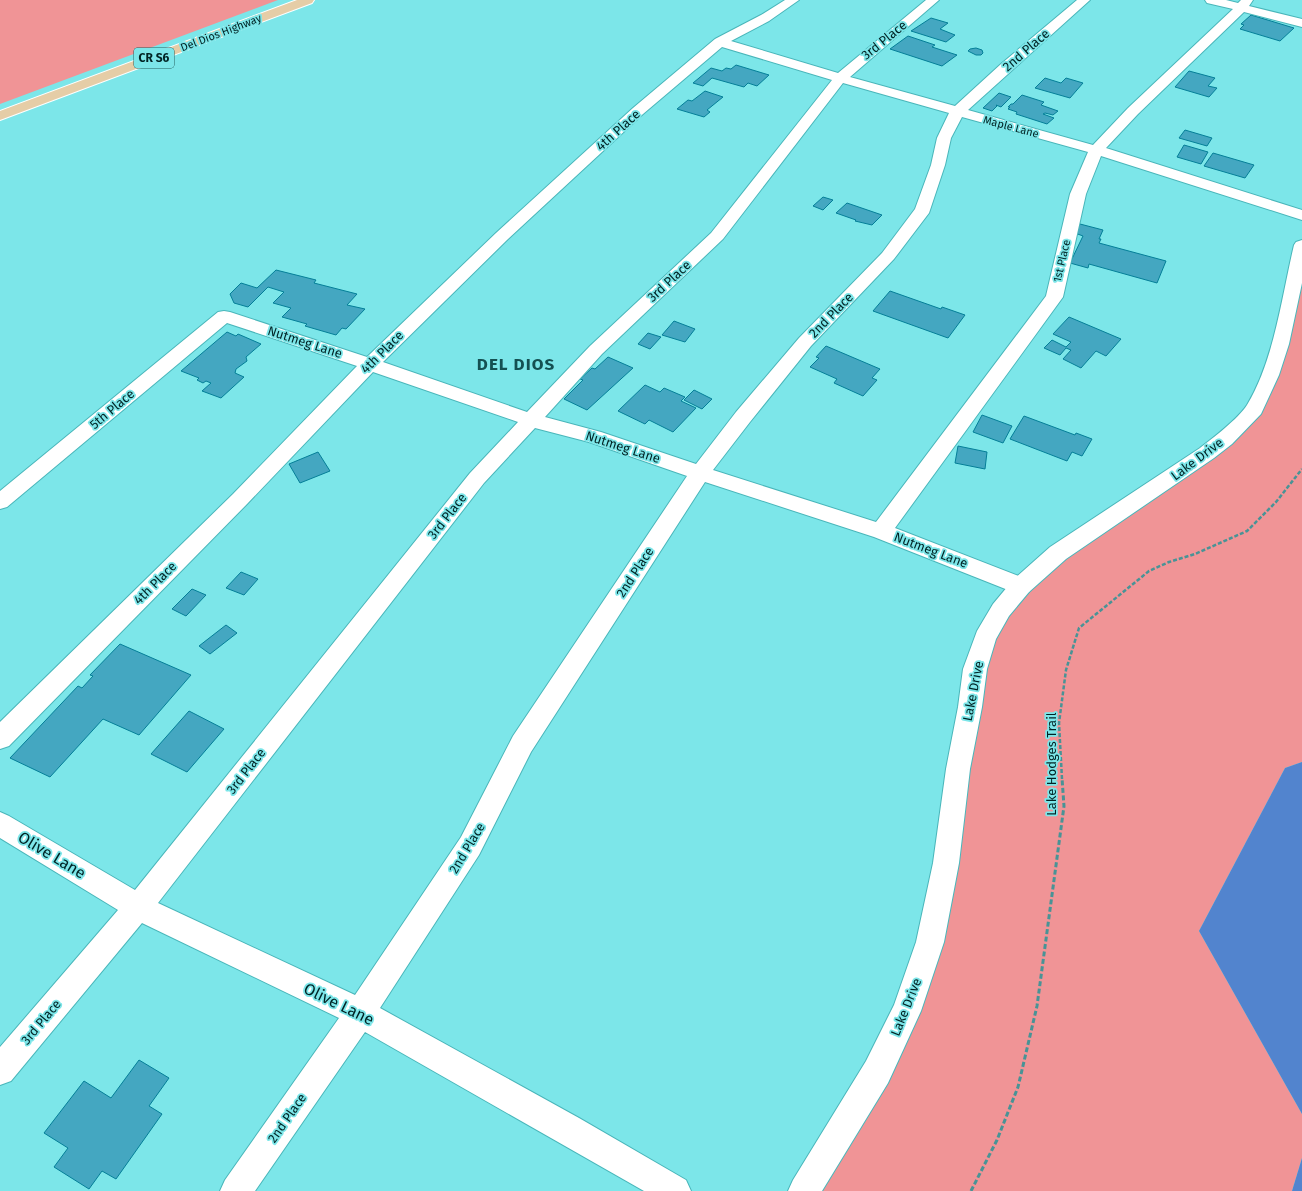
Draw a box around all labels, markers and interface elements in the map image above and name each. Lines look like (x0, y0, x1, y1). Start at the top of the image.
street label: Del Dios Highway (179, 11, 264, 54)
street label: 3rd Place (858, 17, 910, 63)
street label: 2nd Place (1000, 26, 1052, 74)
road number: CR S6 (134, 48, 174, 68)
street label: 4th Place (593, 106, 643, 154)
street label: Maple Lane (982, 113, 1040, 141)
street label: 1st Place (1051, 238, 1073, 284)
street label: 3rd Place (644, 257, 694, 305)
street label: 2nd Place (806, 289, 856, 341)
street label: Nutmeg Lane (266, 323, 344, 361)
street label: 4th Place (358, 328, 406, 376)
district label: DEL DIOS (477, 354, 555, 375)
street label: 5th Place (87, 386, 137, 432)
street label: Nutmeg Lane (584, 428, 662, 466)
street label: Lake Drive (1168, 435, 1226, 483)
street label: 3rd Place (425, 490, 469, 542)
street label: Nutmeg Lane (892, 529, 970, 571)
street label: 2nd Place (613, 544, 657, 600)
street label: 4th Place (131, 559, 179, 607)
street label: Lake Drive (960, 660, 986, 722)
street label: Lake Hodges Trail (1044, 712, 1059, 816)
street label: 3rd Place (224, 745, 268, 797)
street label: 2nd Place (446, 820, 488, 876)
street label: Olive Lane (15, 827, 89, 883)
street label: Lake Drive (888, 976, 924, 1038)
street label: Olive Lane (301, 979, 377, 1029)
street label: 3rd Place (18, 997, 64, 1047)
street label: 2nd Place (265, 1091, 309, 1145)

